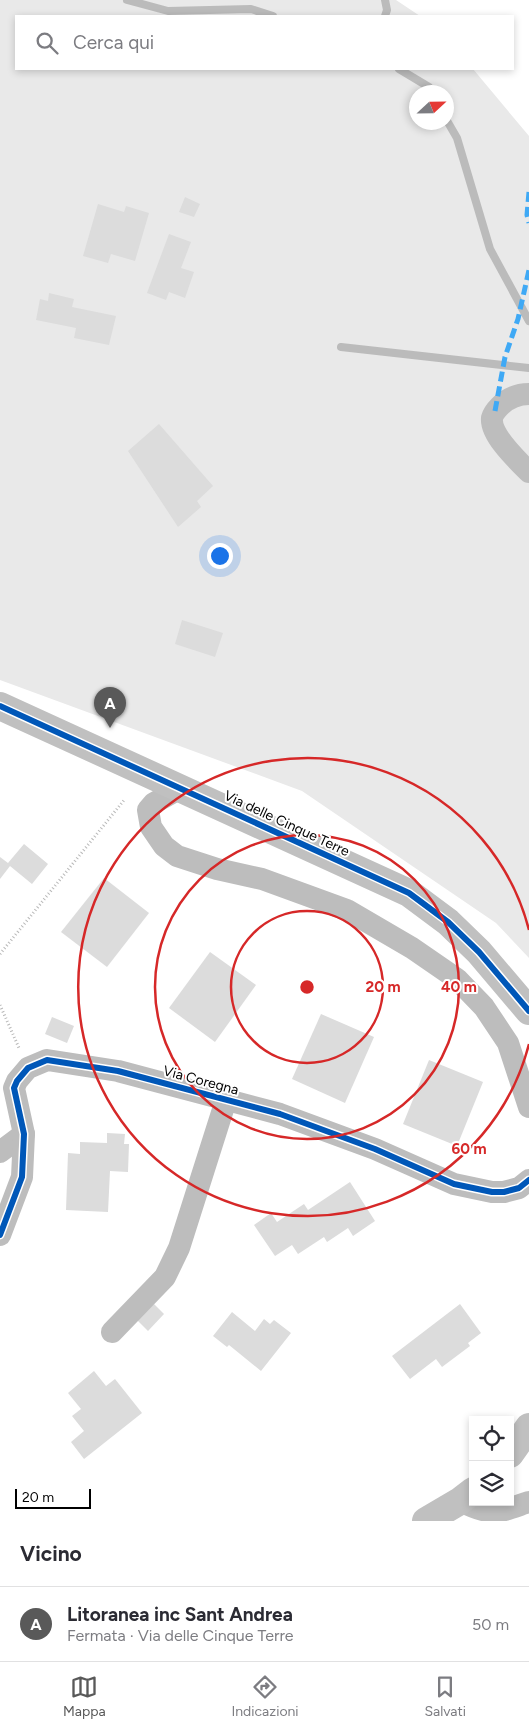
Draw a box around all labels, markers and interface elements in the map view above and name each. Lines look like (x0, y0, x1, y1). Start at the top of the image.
search box (15, 15, 514, 70)
icon: search (33, 29, 61, 57)
text: Cerca qui (73, 31, 154, 54)
north arrow (409, 85, 454, 130)
your location (207, 543, 233, 569)
pin: A (94, 687, 126, 728)
street label: Via delle Cinque Terre (221, 787, 353, 860)
centre of rings (298, 978, 316, 996)
text: 20 m (365, 978, 401, 996)
text: 40 m (441, 978, 477, 996)
street label: Via Coregna (161, 1062, 240, 1099)
text: 60 m (451, 1140, 487, 1158)
map controls (469, 1416, 514, 1506)
button: locate (469, 1416, 514, 1461)
button: layers (469, 1461, 514, 1506)
scale bar (15, 1486, 91, 1509)
text: 20 m (22, 1489, 54, 1506)
text: Vicino (20, 1541, 82, 1566)
text: Litoranea inc Sant Andrea (67, 1603, 293, 1626)
text: A (30, 1615, 42, 1634)
text: 50 m (472, 1615, 509, 1634)
text: Fermata · Via delle Cinque Terre (67, 1626, 294, 1645)
tab: Mappa (63, 1673, 106, 1720)
tab: Indicazioni (231, 1673, 299, 1720)
tab: Salvati (424, 1673, 466, 1720)

